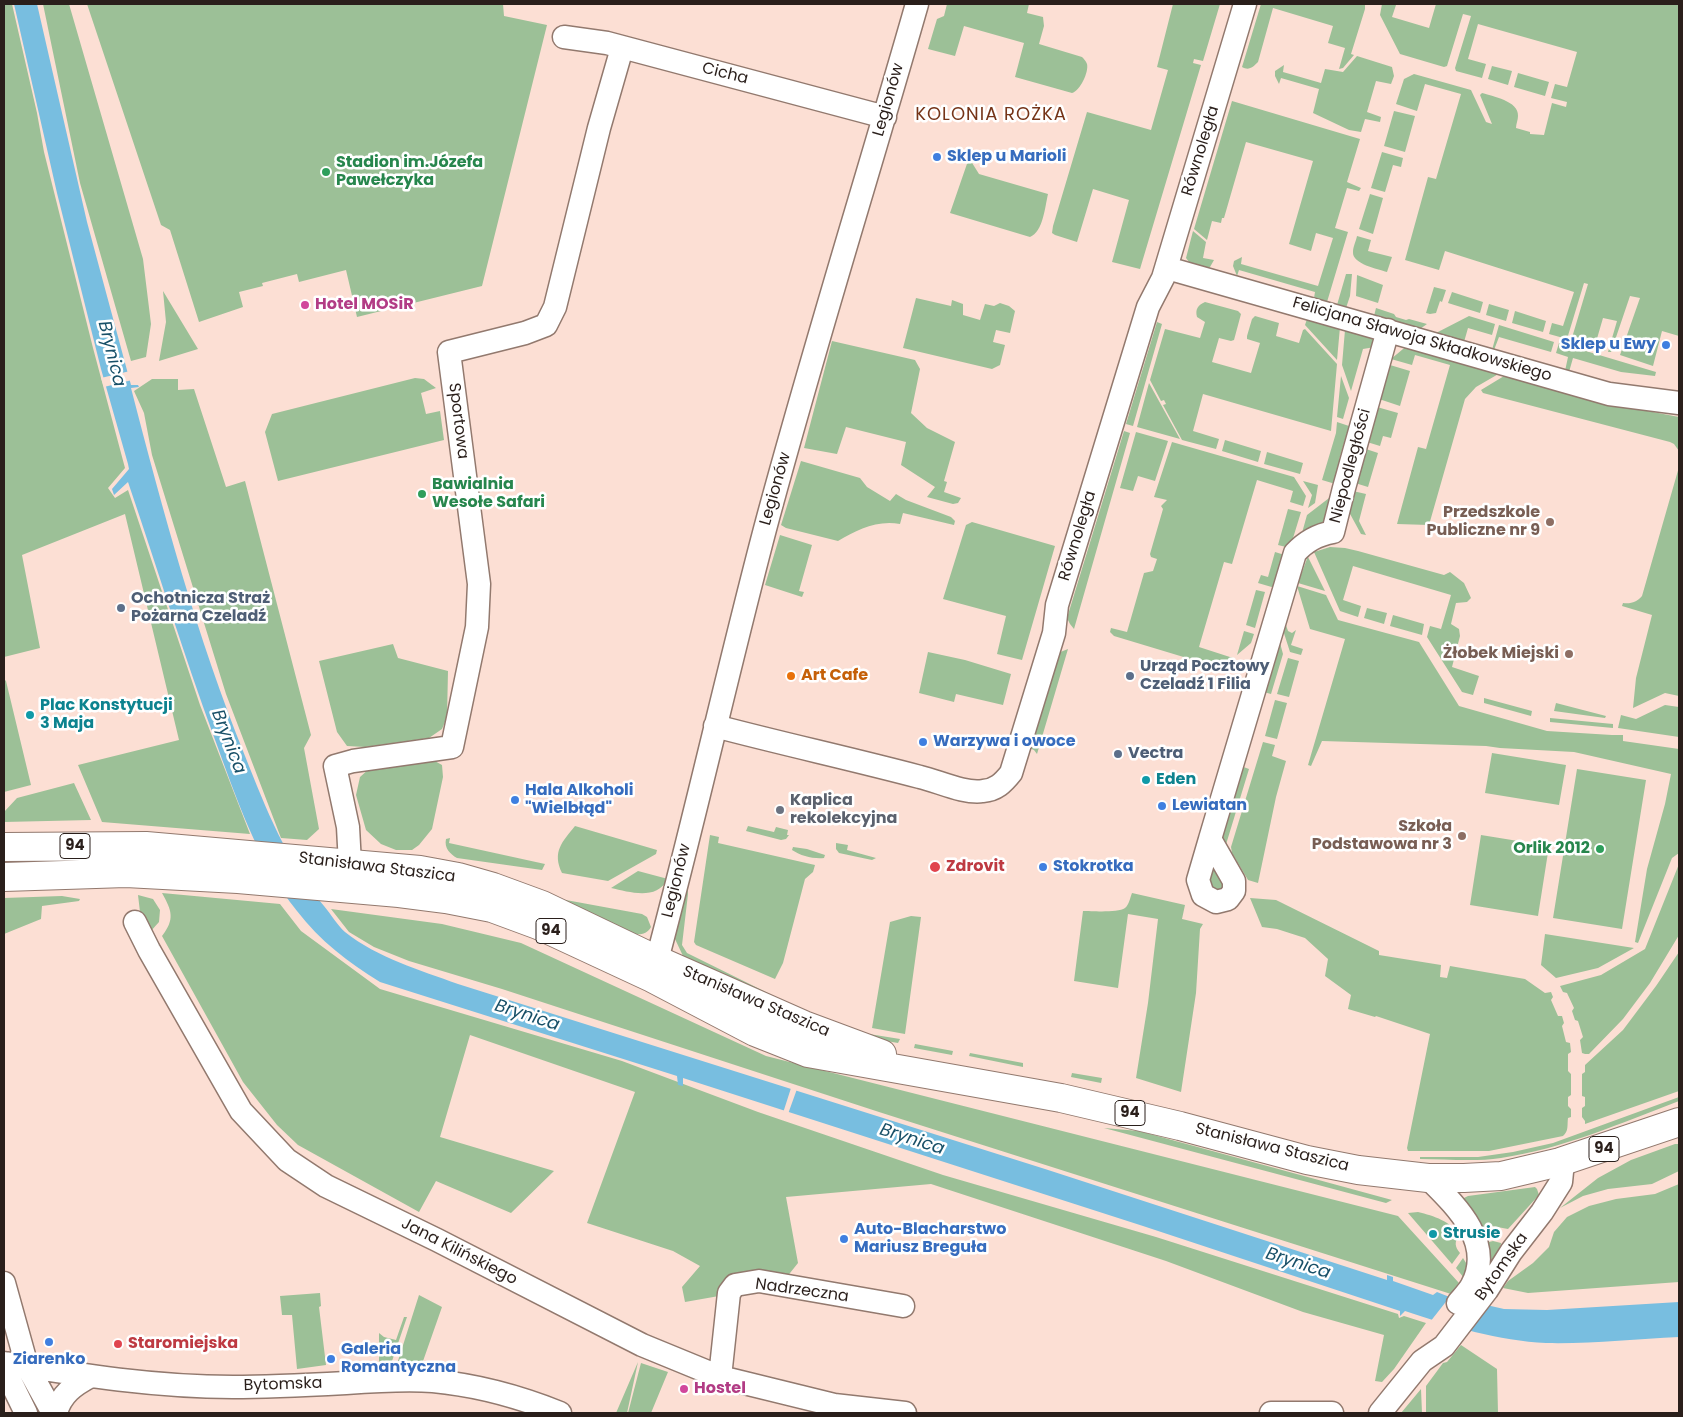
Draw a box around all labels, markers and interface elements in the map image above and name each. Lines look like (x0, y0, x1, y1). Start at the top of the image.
street label: Cicha (700, 59, 750, 89)
street label: Legionów (869, 61, 909, 139)
district label: KOLONIA ROŻKA (914, 104, 1068, 126)
street label: Równoległa (1178, 104, 1224, 198)
place label: Sklep u Marioli (947, 147, 1066, 167)
marker: Sklep u Marioli (931, 151, 943, 163)
place label: Stadion im.Józefa Pawełczyka (336, 153, 483, 191)
marker: Stadion im.Józefa Pawełczyka (320, 166, 332, 178)
street label: Felicjana Sławoja Składkowskiego (1290, 294, 1554, 386)
place label: Hotel MOSiR (315, 295, 414, 315)
marker: Hotel MOSiR (299, 299, 311, 311)
water label: Brynica (92, 319, 130, 389)
place label: Sklep u Ewy (1561, 335, 1656, 355)
marker: Sklep u Ewy (1660, 339, 1672, 351)
street label: Sportowa (444, 382, 472, 460)
street label: Niepodległości (1326, 407, 1376, 525)
street label: Legionów (756, 450, 796, 528)
place label: Bawialnia Wesołe Safari (432, 475, 545, 513)
marker: Bawialnia Wesołe Safari (416, 488, 428, 500)
street label: Równoległa (1055, 489, 1101, 583)
place label: Przedszkole Publiczne nr 9 (1426, 503, 1540, 541)
marker: Przedszkole Publiczne nr 9 (1544, 516, 1556, 528)
place label: Ochotnicza Straż Pożarna Czeladź (131, 589, 270, 627)
marker: Ochotnicza Straż Pożarna Czeladź (115, 602, 127, 614)
place label: Żłobek Miejski (1443, 644, 1559, 664)
marker: Żłobek Miejski (1563, 648, 1575, 660)
place label: Urząd Pocztowy Czeladź 1 Filia (1140, 657, 1270, 695)
place label: Art Cafe (801, 666, 868, 686)
marker: Art Cafe (785, 670, 797, 682)
marker: Urząd Pocztowy Czeladź 1 Filia (1124, 670, 1136, 682)
place label: Plac Konstytucji 3 Maja (40, 696, 173, 734)
water label: Brynica (206, 707, 250, 777)
marker: Plac Konstytucji 3 Maja (24, 709, 36, 721)
place label: Warzywa i owoce (933, 732, 1076, 752)
marker: Warzywa i owoce (917, 736, 929, 748)
place label: Vectra (1128, 744, 1183, 764)
marker: Vectra (1112, 748, 1124, 760)
place label: Eden (1156, 770, 1196, 790)
marker: Eden (1140, 774, 1152, 786)
place label: Hala Alkoholi "Wielbłąd" (525, 781, 634, 819)
place label: Kaplica rekolekcyjna (790, 791, 897, 829)
marker: Hala Alkoholi "Wielbłąd" (509, 794, 521, 806)
place label: Lewiatan (1172, 796, 1247, 816)
marker: Lewiatan (1156, 800, 1168, 812)
marker: Kaplica rekolekcyjna (774, 804, 786, 816)
place label: Szkoła Podstawowa nr 3 (1312, 817, 1452, 855)
marker: Szkoła Podstawowa nr 3 (1456, 830, 1468, 842)
road number: 94 (60, 834, 90, 858)
place label: Orlik 2012 (1513, 839, 1590, 859)
street label: Legionów (659, 842, 695, 920)
marker: Orlik 2012 (1594, 843, 1606, 855)
street label: Stanisława Staszica (298, 849, 456, 887)
place label: Zdrovit (946, 857, 1005, 877)
place label: Stokrotka (1053, 857, 1134, 877)
marker: Zdrovit (928, 860, 942, 874)
marker: Stokrotka (1037, 861, 1049, 873)
road number: 94 (536, 918, 566, 944)
street label: Stanisława Staszica (680, 962, 832, 1042)
water label: Brynica (492, 995, 562, 1037)
road number: 94 (1115, 1100, 1145, 1126)
water label: Brynica (877, 1119, 947, 1161)
street label: Stanisława Staszica (1193, 1120, 1351, 1176)
road number: 94 (1589, 1136, 1619, 1162)
street label: Jana Kilińskiego (398, 1214, 520, 1290)
place label: Auto-Blacharstwo Mariusz Breguła (854, 1220, 1006, 1258)
place label: Strusie (1443, 1224, 1500, 1244)
marker: Strusie (1427, 1228, 1439, 1240)
street label: Bytomska (1472, 1229, 1532, 1305)
marker: Auto-Blacharstwo Mariusz Breguła (838, 1233, 850, 1245)
water label: Brynica (1263, 1243, 1333, 1285)
street label: Nadrzeczna (754, 1275, 850, 1307)
place label: Staromiejska (128, 1334, 238, 1354)
marker: Ziarenko (43, 1336, 55, 1348)
marker: Staromiejska (112, 1338, 124, 1350)
place label: Galeria Romantyczna (341, 1340, 456, 1378)
place label: Ziarenko (13, 1350, 85, 1370)
marker: Galeria Romantyczna (325, 1353, 337, 1365)
street label: Bytomska (243, 1374, 323, 1396)
place label: Hostel (694, 1379, 746, 1399)
marker: Hostel (678, 1383, 690, 1395)

